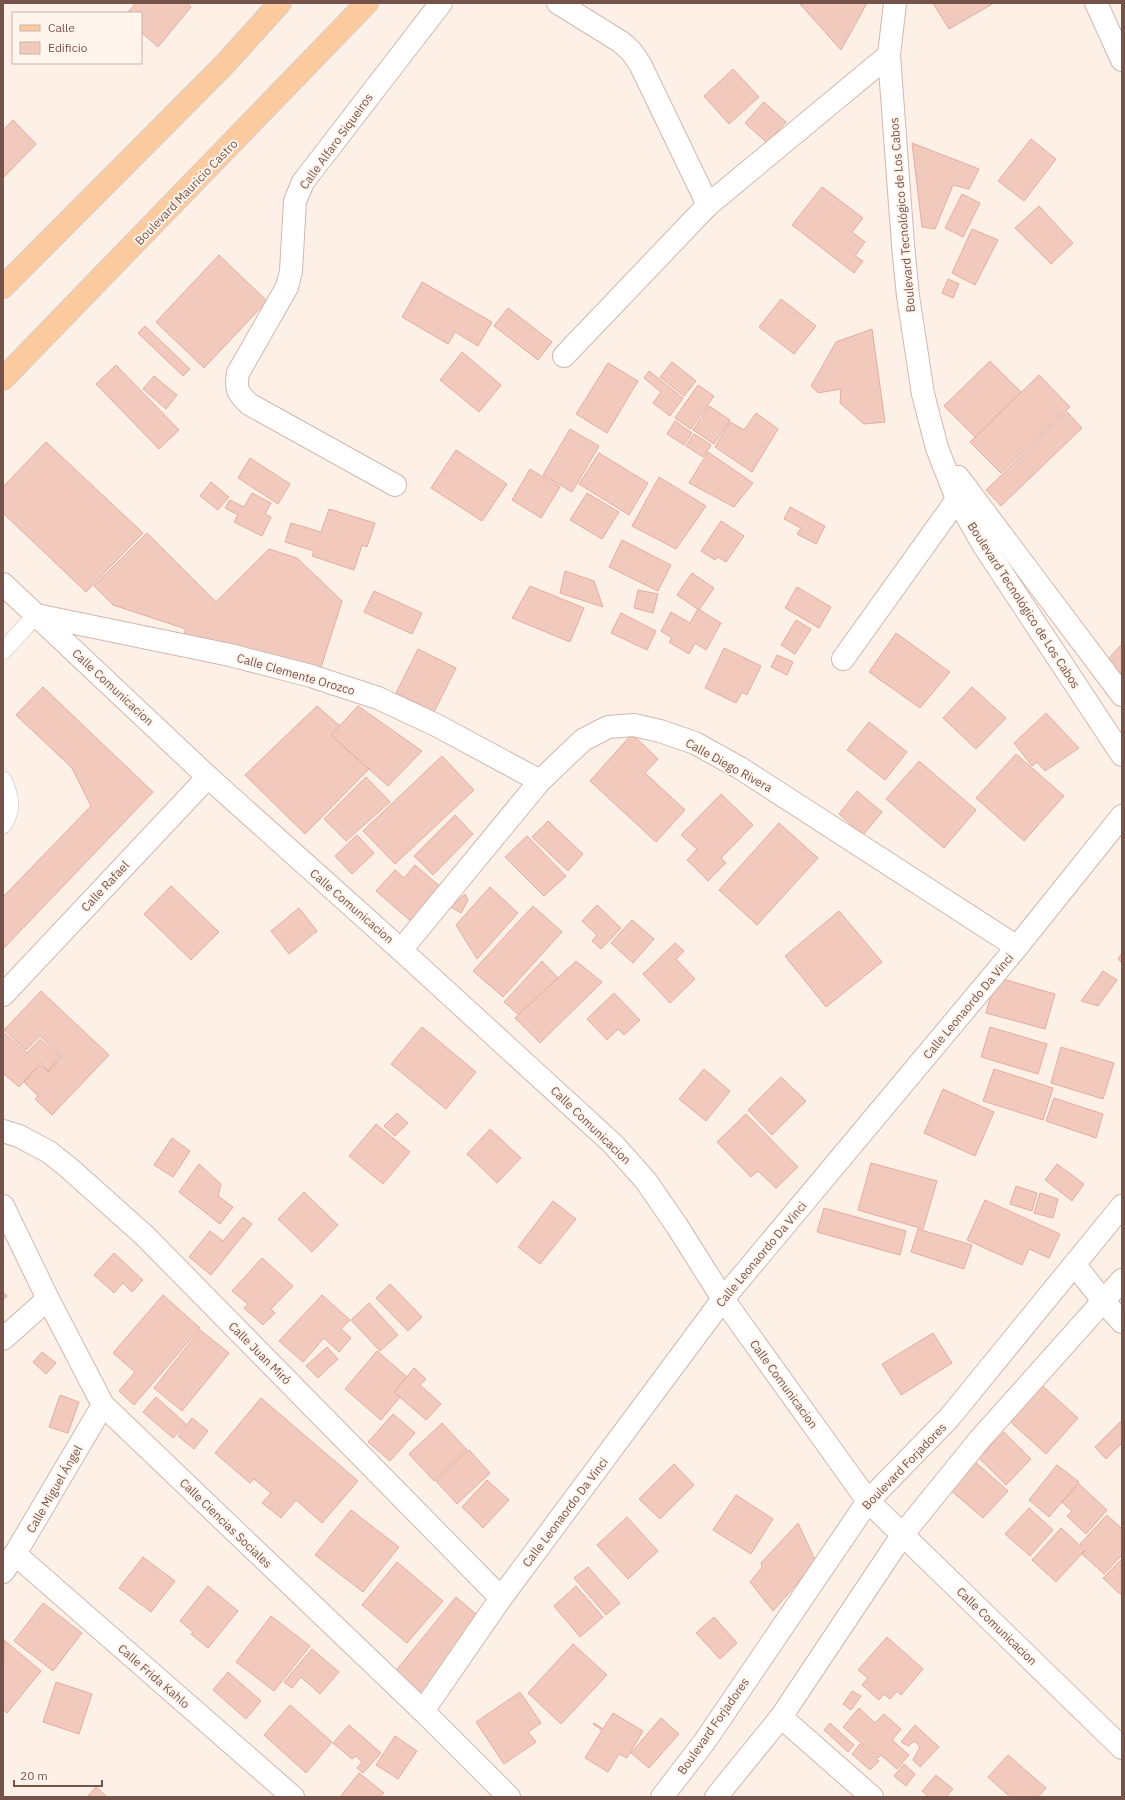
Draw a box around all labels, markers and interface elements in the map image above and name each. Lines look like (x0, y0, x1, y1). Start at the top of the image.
legend (12, 12, 142, 64)
text: Calle (48, 20, 75, 35)
text: Edificio (48, 40, 88, 55)
street label: Calle Alfaro Siqueiros (296, 90, 376, 192)
street label: Boulevard Tecnológico de Los Cabos (886, 117, 918, 313)
street label: Boulevard Mauricio Castro (132, 136, 241, 248)
street label: Boulevard Tecnológico de Los Cabos (964, 519, 1084, 691)
street label: Calle Comunicacion (69, 645, 157, 729)
street label: Calle Clemente Orozco (235, 650, 357, 698)
street label: Calle Diego Rivera (683, 735, 776, 795)
street label: Calle Rafael (78, 858, 132, 914)
street label: Calle Comunicacion (307, 866, 397, 946)
street label: Calle Leonaordo Da Vinci (919, 950, 1017, 1062)
street label: Calle Comunicacion (548, 1083, 634, 1167)
street label: Calle Leonaordo Da Vinci (712, 1198, 810, 1310)
street label: Calle Juan Miró (226, 1319, 295, 1388)
street label: Calle Comunicacion (747, 1337, 821, 1431)
street label: Boulevard Forjadores (859, 1419, 949, 1513)
street label: Calle Miguel Ángel (23, 1442, 85, 1536)
street label: Calle Leonaordo Da Vinci (519, 1454, 611, 1570)
street label: Calle Ciencias Sociales (177, 1475, 275, 1571)
street label: Calle Comunicacion (954, 1584, 1040, 1668)
street label: Calle Frida Kahlo (115, 1641, 193, 1712)
street label: Boulevard Forjadores (674, 1675, 752, 1777)
scale bar (14, 1762, 102, 1788)
text: 20 m (20, 1768, 48, 1783)

